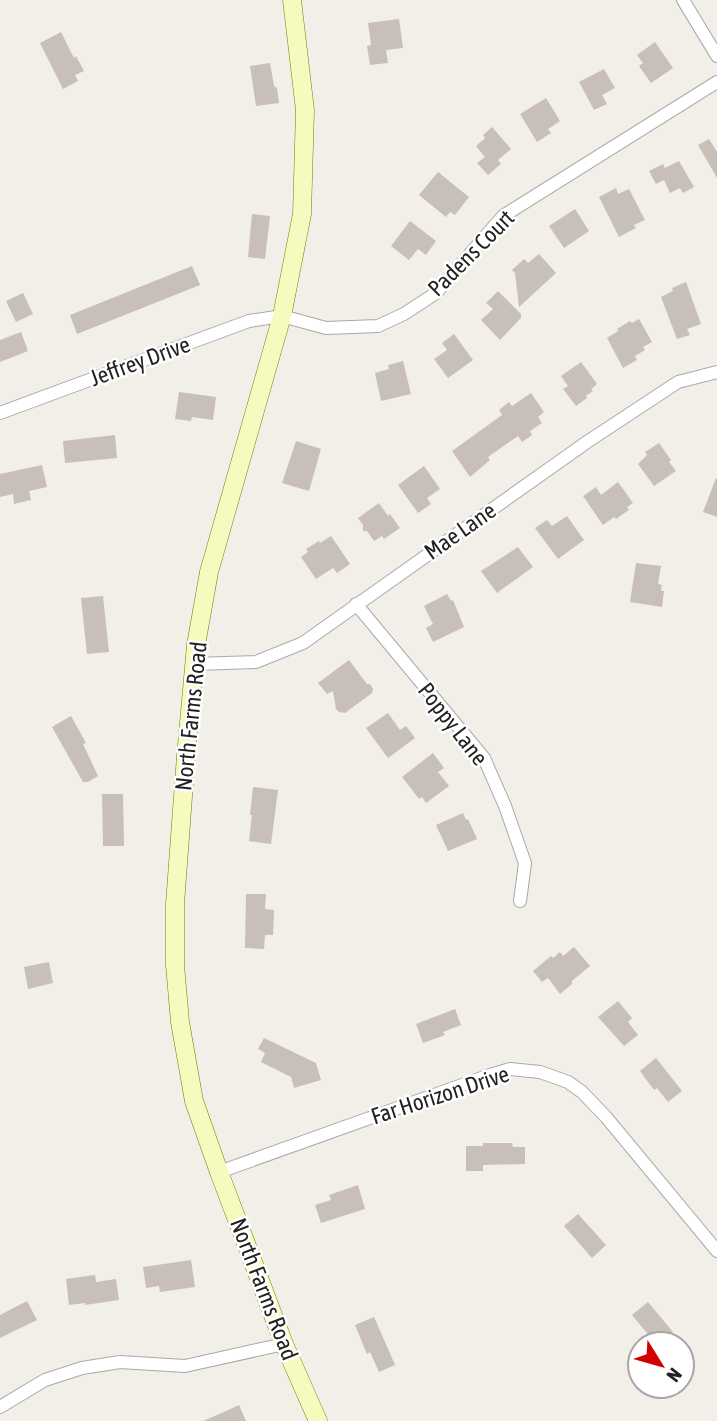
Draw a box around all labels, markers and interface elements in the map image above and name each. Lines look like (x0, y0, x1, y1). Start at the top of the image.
street label: Padens Court (423, 205, 519, 301)
street label: Jeffrey Drive (86, 331, 194, 391)
street label: Mae Lane (419, 497, 501, 565)
street label: North Farms Road (170, 640, 212, 792)
street label: Poppy Lane (413, 678, 493, 770)
street label: Far Horizon Drive (368, 1060, 512, 1130)
street label: North Farms Road (225, 1214, 303, 1364)
north arrow (626, 1330, 696, 1400)
text: N (662, 1364, 687, 1386)

